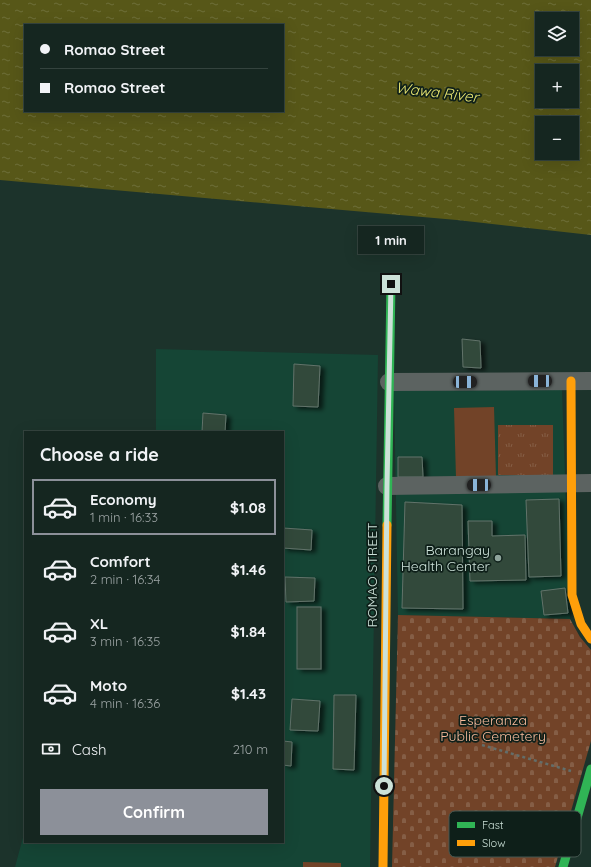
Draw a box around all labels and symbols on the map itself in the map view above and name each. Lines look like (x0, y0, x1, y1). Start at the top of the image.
water label: Wawa River (395, 77, 482, 107)
callout: 1 min (358, 226, 424, 254)
route end (382, 275, 400, 293)
car (528, 375, 552, 387)
car (453, 376, 477, 388)
car (467, 479, 491, 491)
street label: ROMAO STREET (363, 522, 381, 628)
place label: Barangay Health Center (401, 541, 491, 575)
marker: Barangay Health Center (493, 553, 503, 563)
park label: Esperanza Public Cemetery (440, 711, 546, 745)
route start (375, 777, 393, 795)
legend (449, 811, 581, 857)
text: Fast (482, 818, 504, 832)
text: Slow (482, 836, 506, 850)

